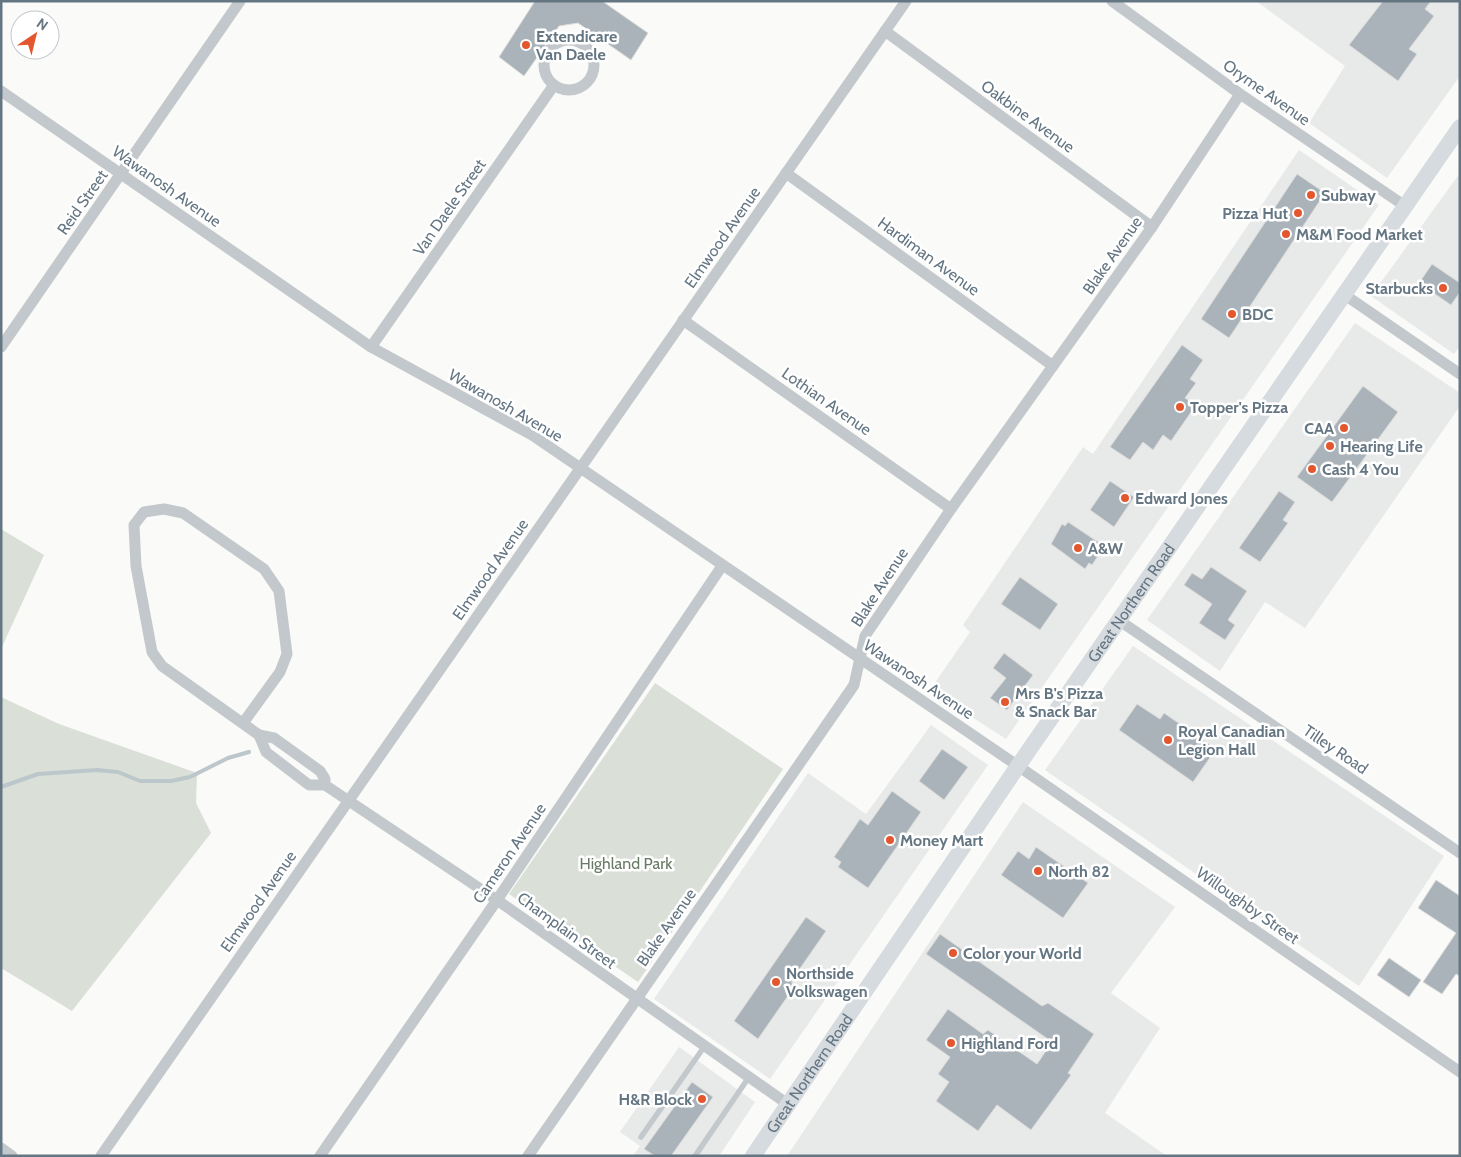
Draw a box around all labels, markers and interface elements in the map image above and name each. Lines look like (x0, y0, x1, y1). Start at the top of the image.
north arrow (10, 10, 60, 60)
text: N (33, 14, 52, 35)
place label: Extendicare Van Daele (536, 27, 617, 64)
marker: Extendicare Van Daele (520, 39, 532, 51)
street label: Oryme Avenue (1220, 55, 1314, 129)
street label: Oakbine Avenue (977, 76, 1078, 157)
street label: Wawanosh Avenue (109, 142, 225, 231)
street label: Van Daele Street (409, 155, 490, 259)
street label: Reid Street (53, 166, 112, 238)
street label: Elmwood Avenue (681, 183, 764, 291)
place label: Subway (1321, 186, 1376, 205)
marker: Subway (1305, 189, 1317, 201)
place label: Pizza Hut (1222, 204, 1288, 223)
marker: Pizza Hut (1292, 207, 1304, 219)
street label: Hardiman Avenue (874, 213, 983, 300)
street label: Blake Avenue (1079, 213, 1146, 298)
place label: M&M Food Market (1296, 225, 1423, 244)
marker: M&M Food Market (1280, 228, 1292, 240)
place label: Starbucks (1365, 279, 1433, 298)
marker: Starbucks (1437, 282, 1449, 294)
place label: BDC (1242, 305, 1274, 324)
marker: BDC (1226, 308, 1238, 320)
street label: Lothian Avenue (778, 364, 875, 439)
street label: Wawanosh Avenue (445, 365, 566, 446)
place label: Topper's Pizza (1190, 398, 1288, 417)
marker: Topper's Pizza (1174, 401, 1186, 413)
place label: CAA (1304, 419, 1334, 438)
marker: CAA (1338, 422, 1350, 434)
place label: Hearing Life (1340, 437, 1423, 456)
marker: Hearing Life (1324, 440, 1336, 452)
place label: Cash 4 You (1322, 460, 1399, 479)
marker: Cash 4 You (1306, 463, 1318, 475)
place label: Edward Jones (1135, 489, 1228, 508)
marker: Edward Jones (1119, 492, 1131, 504)
street label: Elmwood Avenue (449, 515, 532, 623)
place label: A&W (1088, 539, 1124, 558)
street label: Great Northern Road (1084, 540, 1179, 666)
marker: A&W (1072, 542, 1084, 554)
street label: Blake Avenue (847, 544, 912, 630)
street label: Wawanosh Avenue (860, 636, 977, 723)
place label: Mrs B's Pizza & Snack Bar (1015, 684, 1103, 721)
marker: Mrs B's Pizza & Snack Bar (999, 696, 1011, 708)
street label: Tilley Road (1300, 721, 1372, 778)
place label: Royal Canadian Legion Hall (1178, 722, 1285, 759)
marker: Royal Canadian Legion Hall (1162, 734, 1174, 746)
street label: Cameron Avenue (469, 800, 550, 907)
place label: Money Mart (900, 831, 984, 850)
marker: Money Mart (884, 834, 896, 846)
street label: Elmwood Avenue (217, 847, 300, 955)
park label: Highland Park (580, 854, 673, 873)
place label: North 82 (1048, 862, 1110, 881)
street label: Willoughby Street (1193, 863, 1303, 948)
marker: North 82 (1032, 865, 1044, 877)
street label: Blake Avenue (633, 885, 700, 970)
street label: Champlain Street (514, 888, 620, 973)
place label: Color your World (963, 944, 1082, 963)
marker: Color your World (947, 947, 959, 959)
place label: Northside Volkswagen (786, 964, 868, 1001)
marker: Northside Volkswagen (770, 976, 782, 988)
street label: Great Northern Road (762, 1010, 857, 1137)
place label: Highland Ford (961, 1034, 1058, 1053)
marker: Highland Ford (945, 1037, 957, 1049)
place label: H&R Block (618, 1090, 692, 1109)
marker: H&R Block (696, 1093, 708, 1105)

